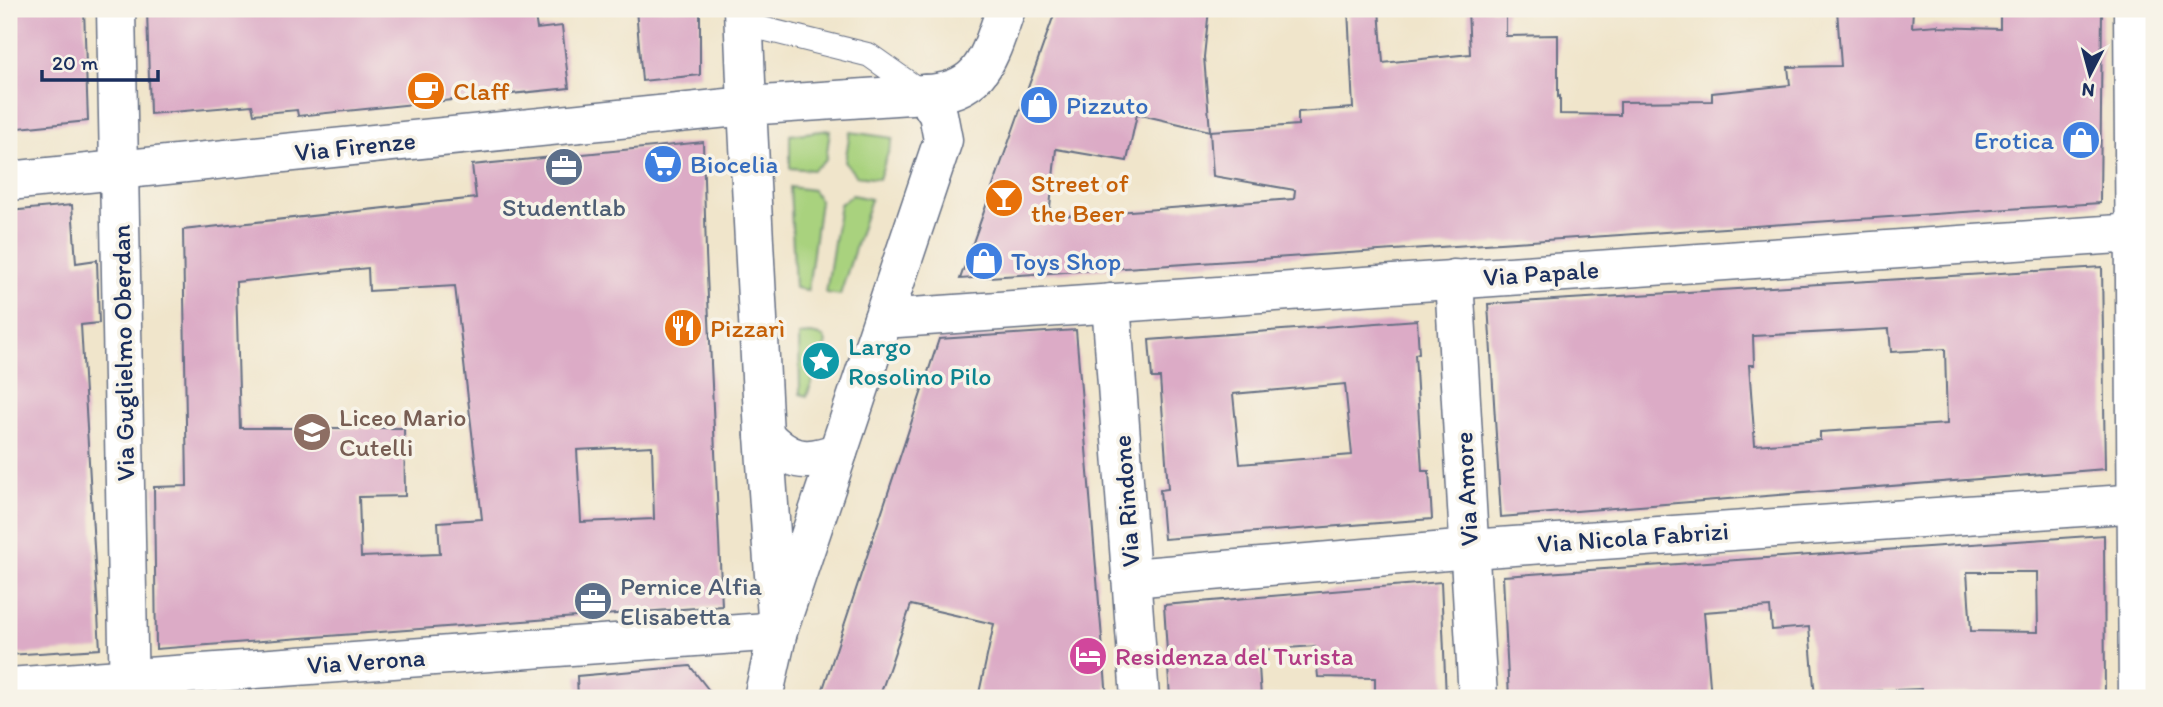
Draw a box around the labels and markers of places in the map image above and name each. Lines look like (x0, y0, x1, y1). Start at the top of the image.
cafe icon: Claff (405, 70, 447, 112)
place label: Claff (453, 75, 510, 107)
shop icon: Pizzuto (1018, 84, 1060, 126)
place label: Pizzuto (1066, 89, 1149, 121)
shop icon: Erotica (2060, 119, 2102, 161)
place label: Erotica (1974, 124, 2054, 156)
supermarket icon: Biocelia (642, 143, 684, 185)
office icon: Studentlab (543, 146, 585, 188)
place label: Biocelia (690, 148, 778, 180)
place label: Street of the Beer (1031, 167, 1129, 229)
bar icon: Street of the Beer (983, 177, 1025, 219)
place label: Studentlab (502, 191, 626, 223)
shop icon: Toys Shop (963, 240, 1005, 282)
place label: Toys Shop (1011, 245, 1121, 277)
restaurant icon: Pizzarì (662, 307, 704, 349)
place label: Pizzarì (710, 312, 785, 344)
place label: Largo Rosolino Pilo (848, 330, 992, 392)
place icon: Largo Rosolino Pilo (800, 340, 842, 382)
place label: Liceo Mario Cutelli (339, 401, 467, 463)
school or university icon: Liceo Mario Cutelli (291, 411, 333, 453)
place label: Pernice Alfia Elisabetta (620, 570, 762, 632)
office icon: Pernice Alfia Elisabetta (572, 580, 614, 622)
hotel icon: Residenza del Turista (1067, 635, 1109, 677)
place label: Residenza del Turista (1115, 640, 1354, 672)

